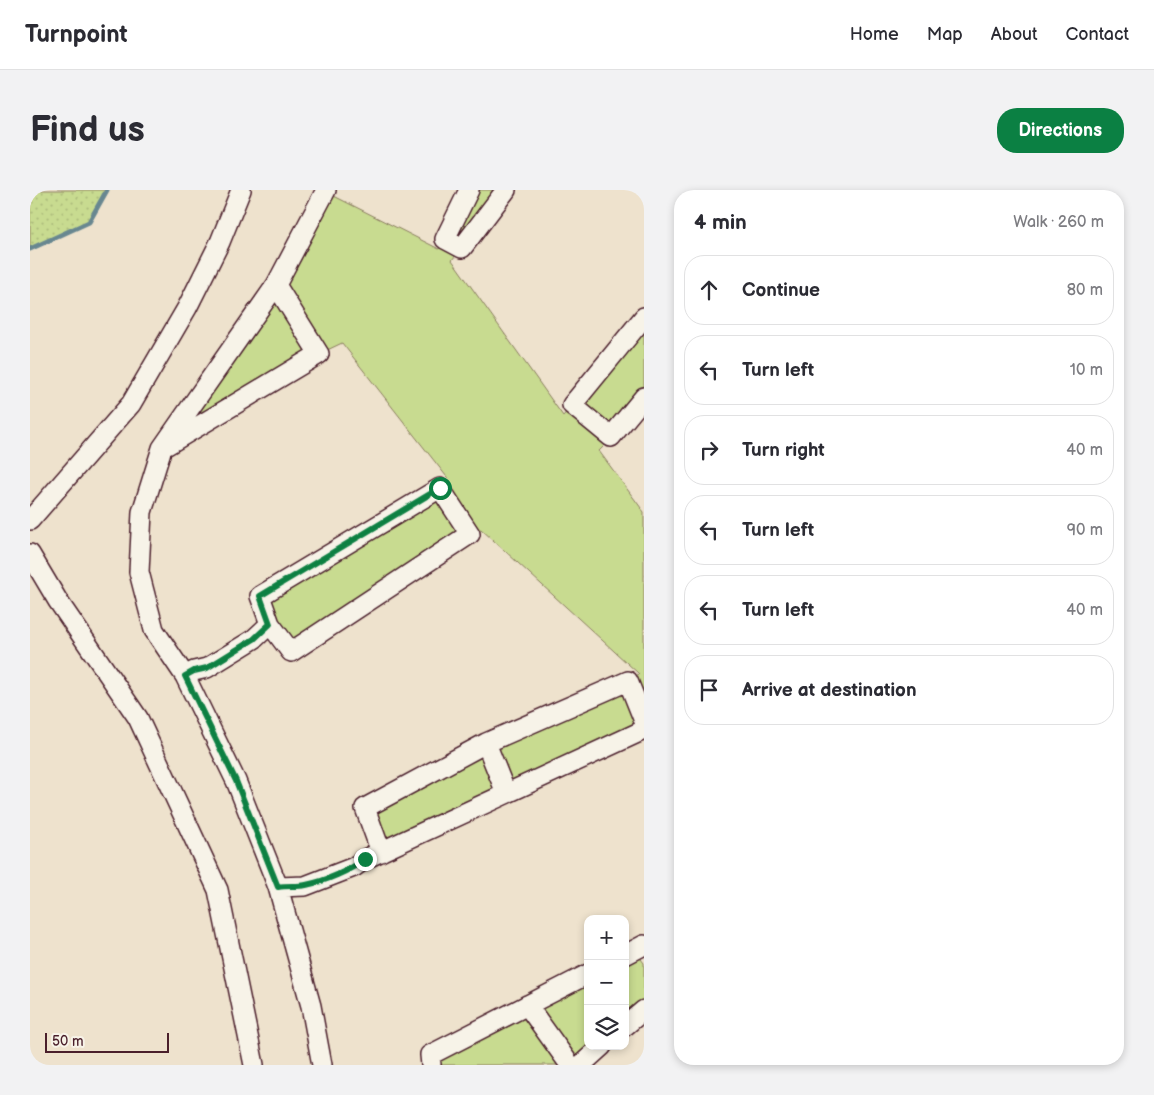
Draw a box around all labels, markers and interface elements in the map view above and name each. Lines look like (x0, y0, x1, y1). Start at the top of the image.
text: Turnpoint (25, 20, 128, 49)
text: Home (850, 24, 899, 45)
text: Map (927, 24, 963, 45)
text: About (991, 24, 1038, 45)
text: Contact (1066, 24, 1129, 45)
button: Directions (997, 108, 1124, 153)
text: Find us (30, 109, 145, 152)
text: 4 min (694, 210, 747, 235)
text: Walk · 260 m (1013, 213, 1104, 232)
icon: ahead (695, 276, 723, 304)
text: Continue (742, 279, 820, 302)
text: 80 m (1067, 281, 1103, 300)
icon: left (695, 356, 723, 384)
text: Turn left (742, 359, 814, 382)
text: 10 m (1070, 361, 1103, 380)
icon: right (695, 436, 723, 464)
text: Turn right (742, 439, 825, 462)
text: 40 m (1066, 441, 1103, 460)
route start (429, 477, 452, 500)
icon: left (695, 516, 723, 544)
text: Turn left (742, 519, 814, 542)
text: 90 m (1067, 521, 1103, 540)
icon: left (695, 596, 723, 624)
text: Turn left (742, 599, 814, 622)
text: 40 m (1066, 601, 1103, 620)
icon: arrive (695, 676, 723, 704)
text: Arrive at destination (742, 679, 917, 702)
route end (354, 848, 377, 871)
map controls (584, 915, 629, 1050)
button: + (584, 915, 629, 960)
button: − (584, 960, 629, 1005)
button: layers (584, 1005, 629, 1050)
scale bar (45, 1030, 169, 1053)
text: 50 m (52, 1033, 84, 1050)

